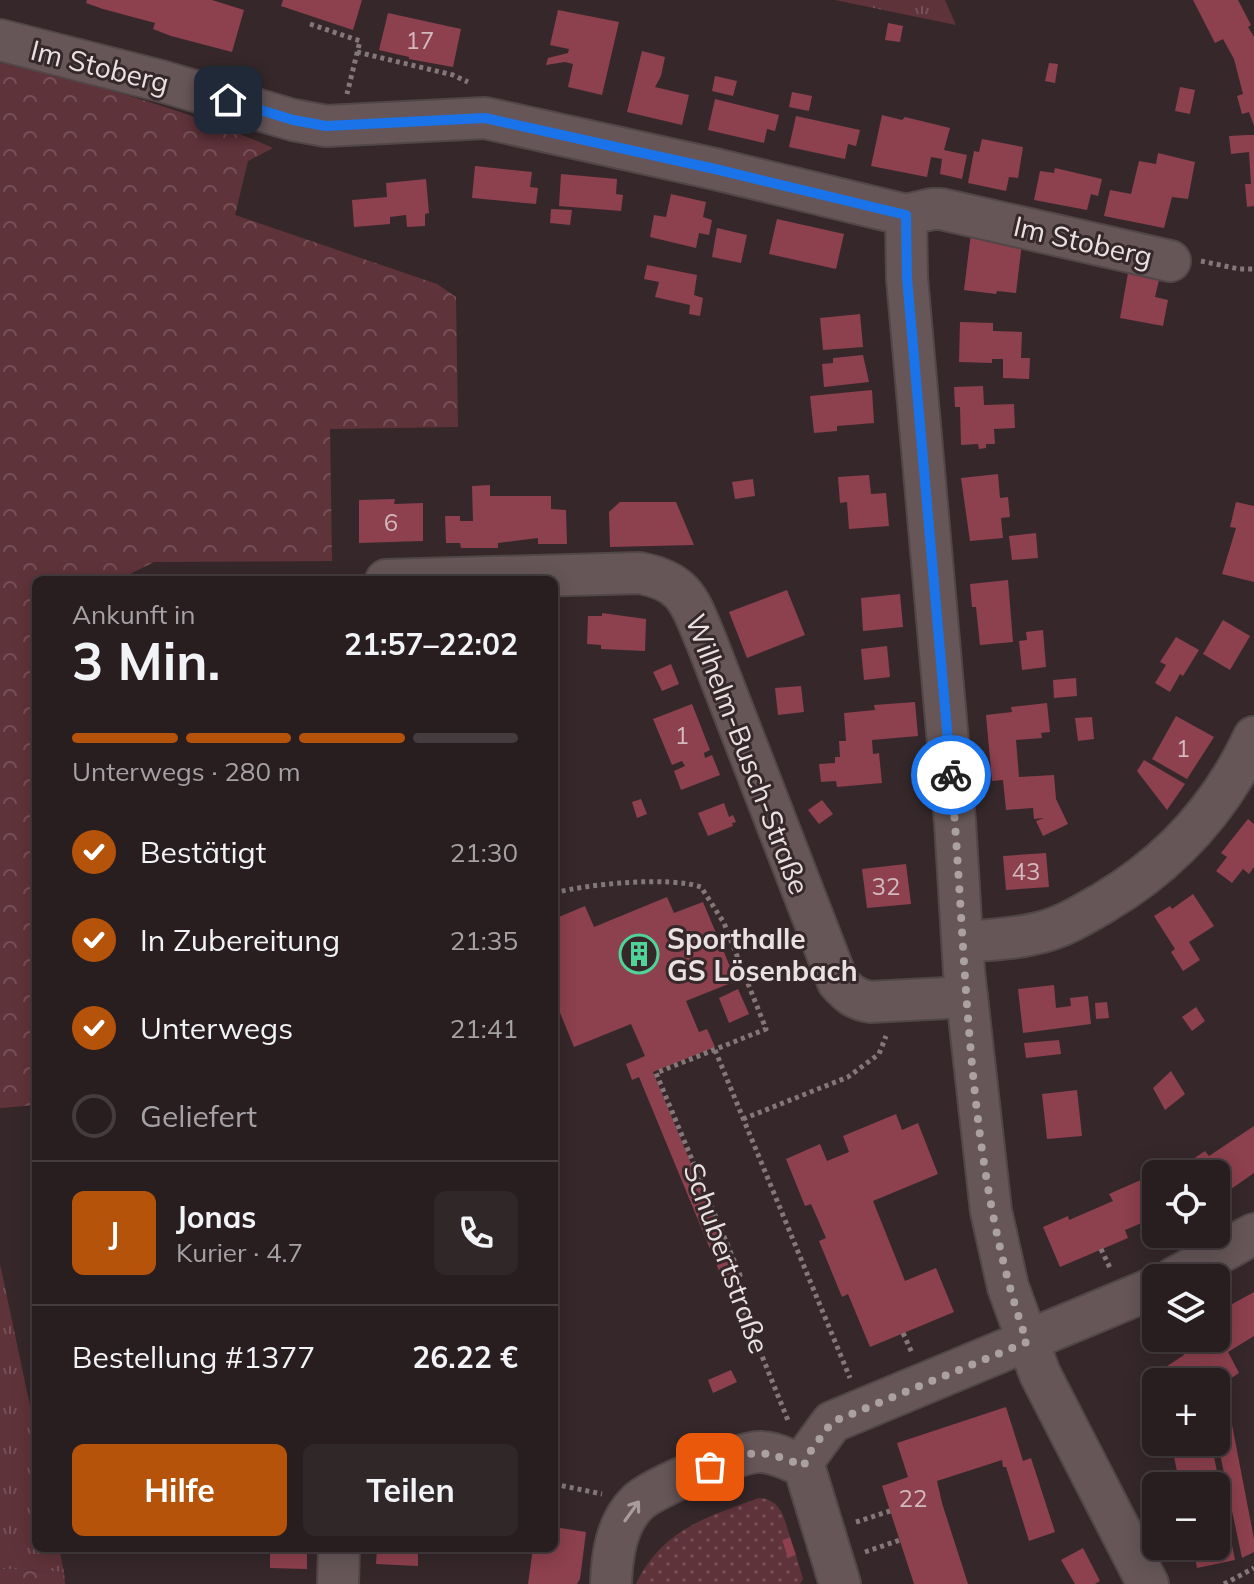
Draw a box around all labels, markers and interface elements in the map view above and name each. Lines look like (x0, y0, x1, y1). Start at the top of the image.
house number: 17 (406, 25, 434, 55)
street label: Im Stoberg (27, 32, 173, 100)
pin (194, 66, 262, 134)
icon: home (206, 78, 250, 122)
street label: Im Stoberg (1010, 208, 1156, 274)
house number: 6 (384, 507, 398, 537)
text: Ankunft in (72, 598, 195, 631)
street label: Wilhelm-Busch-Straße (678, 609, 818, 899)
text: 21:57–22:02 (344, 625, 518, 663)
text: 3 Min. (72, 628, 221, 693)
house number: 1 (675, 720, 689, 750)
house number: 1 (1176, 733, 1190, 763)
courier (911, 735, 991, 815)
icon: bike (929, 753, 973, 797)
text: Unterwegs · 280 m (72, 755, 301, 788)
icon: check (72, 830, 116, 874)
text: Bestätigt (140, 833, 266, 871)
text: 21:30 (450, 836, 518, 869)
house number: 43 (1012, 856, 1040, 886)
house number: 32 (872, 871, 900, 901)
icon: check (72, 918, 116, 962)
text: In Zubereitung (140, 921, 340, 959)
place label: Sporthalle GS Lösenbach (667, 921, 858, 988)
text: 21:35 (450, 924, 518, 957)
building icon: Sporthalle GS Lösenbach (618, 933, 660, 975)
icon: check (72, 1006, 116, 1050)
text: Unterwegs (140, 1009, 293, 1047)
text: 21:41 (450, 1012, 518, 1045)
text: Geliefert (140, 1097, 257, 1135)
street label: Schubertstraße (676, 1158, 778, 1358)
map controls (1142, 1160, 1230, 1560)
button: locate (1142, 1160, 1230, 1248)
button: phone (434, 1191, 518, 1275)
text: Jonas (176, 1198, 256, 1236)
text: J (109, 1214, 119, 1252)
text: Kurier · 4.7 (176, 1236, 303, 1269)
button: layers (1142, 1264, 1230, 1352)
text: Bestellung #1377 (72, 1338, 315, 1376)
text: 26.22 € (412, 1338, 518, 1376)
button: + (1142, 1368, 1230, 1456)
pin (676, 1433, 744, 1501)
button: Hilfe (72, 1444, 287, 1536)
button: Teilen (303, 1444, 518, 1536)
icon: bag (688, 1445, 732, 1489)
button: − (1142, 1472, 1230, 1560)
house number: 22 (899, 1483, 927, 1513)
one-way arrow (623, 1501, 640, 1522)

